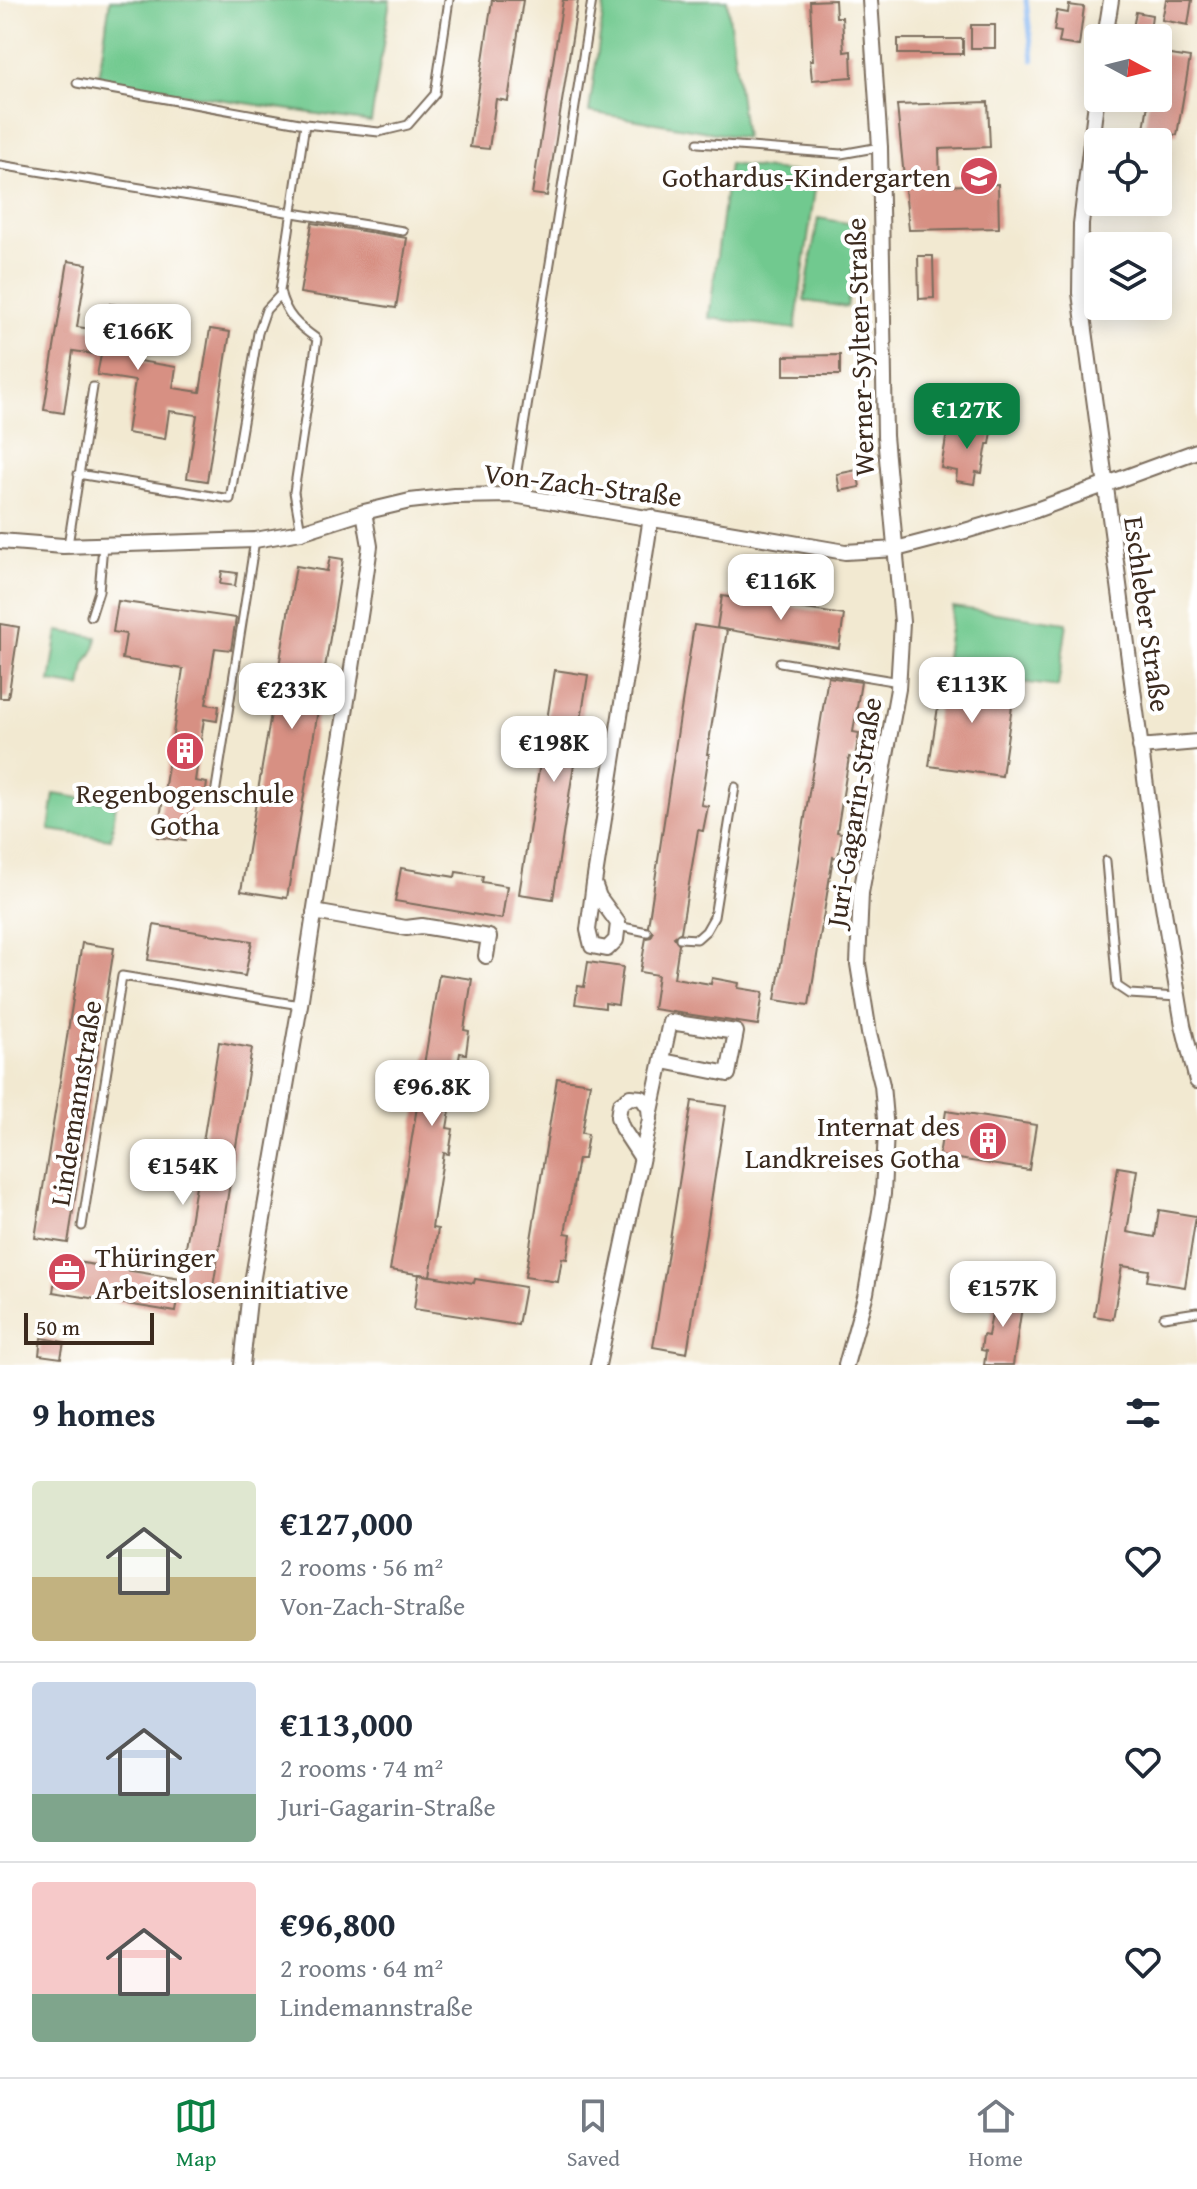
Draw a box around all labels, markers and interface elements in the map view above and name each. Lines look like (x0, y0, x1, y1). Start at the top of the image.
north arrow (1084, 24, 1172, 112)
map controls (1084, 24, 1172, 320)
button: locate (1084, 128, 1172, 216)
school or university icon: Gothardus-Kindergarten (958, 155, 1000, 197)
place label: Gothardus-Kindergarten (662, 156, 951, 197)
street label: Werner-Sylten-Straße (834, 217, 884, 477)
button: layers (1084, 232, 1172, 320)
pin: €166K (82, 304, 194, 372)
text: €166K (103, 310, 173, 349)
pin: €127K (911, 383, 1023, 451)
text: €127K (932, 389, 1002, 428)
street label: Von-Zach-Straße (482, 452, 684, 516)
street label: Eschleber Straße (1114, 514, 1182, 714)
pin: €116K (725, 554, 837, 622)
text: €116K (746, 560, 816, 599)
pin: €113K (916, 657, 1028, 725)
pin: €233K (236, 663, 348, 731)
text: €113K (937, 663, 1007, 702)
text: €233K (257, 669, 327, 708)
street label: Juri-Gagarin-Straße (814, 694, 891, 933)
pin: €198K (498, 716, 610, 784)
text: €198K (519, 722, 589, 761)
building icon: Regenbogenschule Gotha (164, 730, 206, 772)
place label: Regenbogenschule Gotha (76, 772, 294, 845)
street label: Lindemannstraße (38, 997, 112, 1209)
pin: €96.8K (367, 1060, 497, 1128)
text: €96.8K (393, 1066, 471, 1105)
place label: Internat des Landkreises Gotha (745, 1105, 961, 1178)
building icon: Internat des Landkreises Gotha (967, 1120, 1009, 1162)
pin: €154K (127, 1139, 239, 1207)
text: €154K (148, 1145, 218, 1184)
place label: Thüringer Arbeitsloseninitiative (95, 1236, 349, 1309)
office icon: Thüringer Arbeitsloseninitiative (46, 1251, 88, 1293)
pin: €157K (947, 1261, 1059, 1329)
text: €157K (968, 1267, 1038, 1306)
scale bar (24, 1309, 154, 1345)
text: 50 m (36, 1311, 80, 1343)
text: 9 homes (32, 1389, 156, 1438)
icon: filters (1121, 1391, 1165, 1435)
text: €127,000 (280, 1498, 413, 1547)
icon: home (96, 1513, 192, 1609)
icon: heart (1121, 1539, 1165, 1583)
text: 2 rooms · 56 m² (280, 1547, 443, 1586)
text: Von-Zach-Straße (280, 1586, 465, 1625)
text: €113,000 (280, 1699, 413, 1748)
icon: home (96, 1714, 192, 1810)
icon: heart (1121, 1740, 1165, 1784)
text: 2 rooms · 74 m² (280, 1748, 443, 1787)
text: Juri-Gagarin-Straße (280, 1787, 496, 1826)
text: €96,800 (280, 1899, 395, 1948)
icon: home (96, 1914, 192, 2010)
icon: heart (1121, 1940, 1165, 1984)
text: 2 rooms · 64 m² (280, 1948, 443, 1987)
text: Lindemannstraße (280, 1987, 473, 2026)
tab: Map (174, 2094, 218, 2174)
tab: Saved (567, 2094, 620, 2174)
tab: Home (969, 2094, 1023, 2174)

